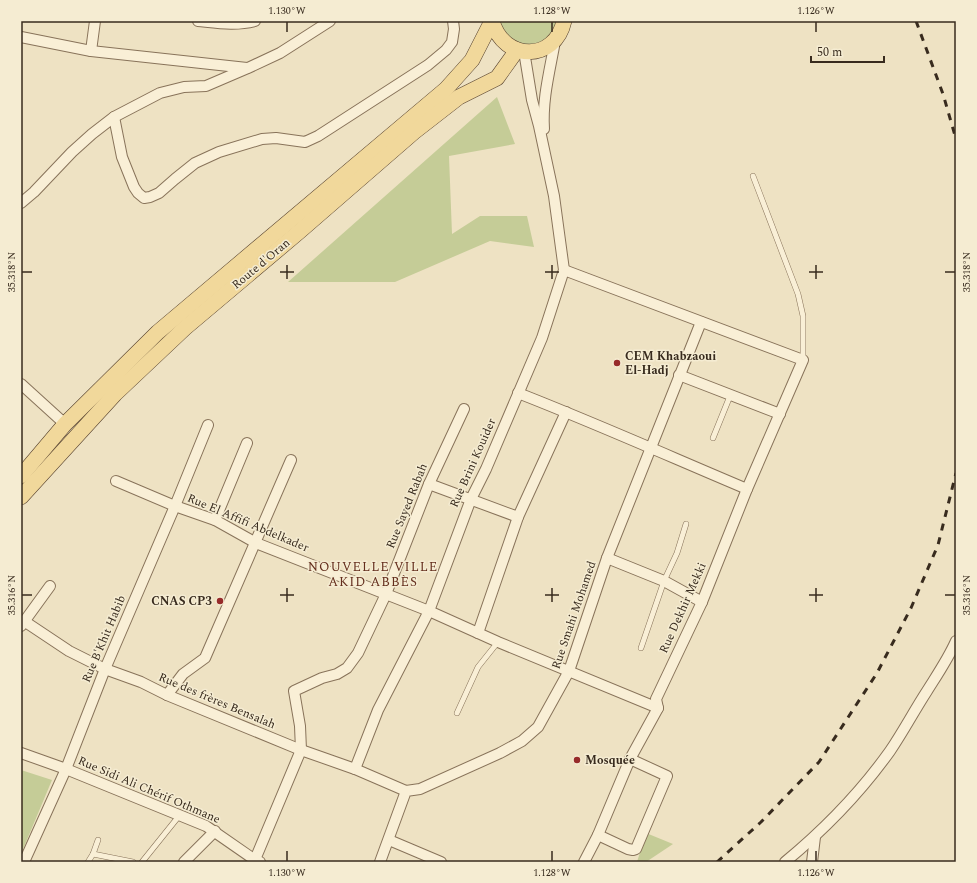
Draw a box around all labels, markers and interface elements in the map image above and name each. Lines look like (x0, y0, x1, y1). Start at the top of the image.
text: 1.130°W (268, 3, 306, 19)
text: 1.128°W (533, 3, 571, 19)
text: 1.126°W (797, 3, 835, 19)
scale bar (811, 38, 884, 64)
text: 50 m (817, 43, 842, 62)
street label: Route d'Oran (228, 234, 294, 294)
text: 35.318°N (4, 252, 20, 292)
text: 35.318°N (959, 252, 975, 292)
place label: CEM Khabzaoui El-Hadj (625, 347, 716, 380)
marker: CEM Khabzaoui El-Hadj (612, 358, 622, 368)
street label: Rue Brini Kouider (445, 415, 501, 511)
street label: Rue Sayed Rabah (381, 460, 433, 552)
street label: Rue El Affifi Abdelkader (184, 489, 312, 557)
district label: NOUVELLE VILLE AKID ABBÈS (308, 557, 438, 592)
street label: Rue Smahi Mohamed (547, 558, 602, 672)
street label: Rue Dekhir Mekki (654, 559, 712, 656)
text: 35.316°N (4, 575, 20, 615)
text: 35.316°N (959, 575, 975, 615)
street label: Rue B'Khit Habib (77, 592, 131, 686)
place label: CNAS CP3 (151, 592, 212, 611)
marker: CNAS CP3 (215, 596, 225, 606)
street label: Rue des frères Bensalah (155, 668, 279, 734)
street label: Rue Sidi Ali Chérif Othmane (75, 751, 223, 829)
place label: Mosquée (585, 751, 635, 770)
marker: Mosquée (572, 755, 582, 765)
text: 1.130°W (268, 865, 306, 881)
text: 1.128°W (533, 865, 571, 881)
text: 1.126°W (797, 865, 835, 881)

